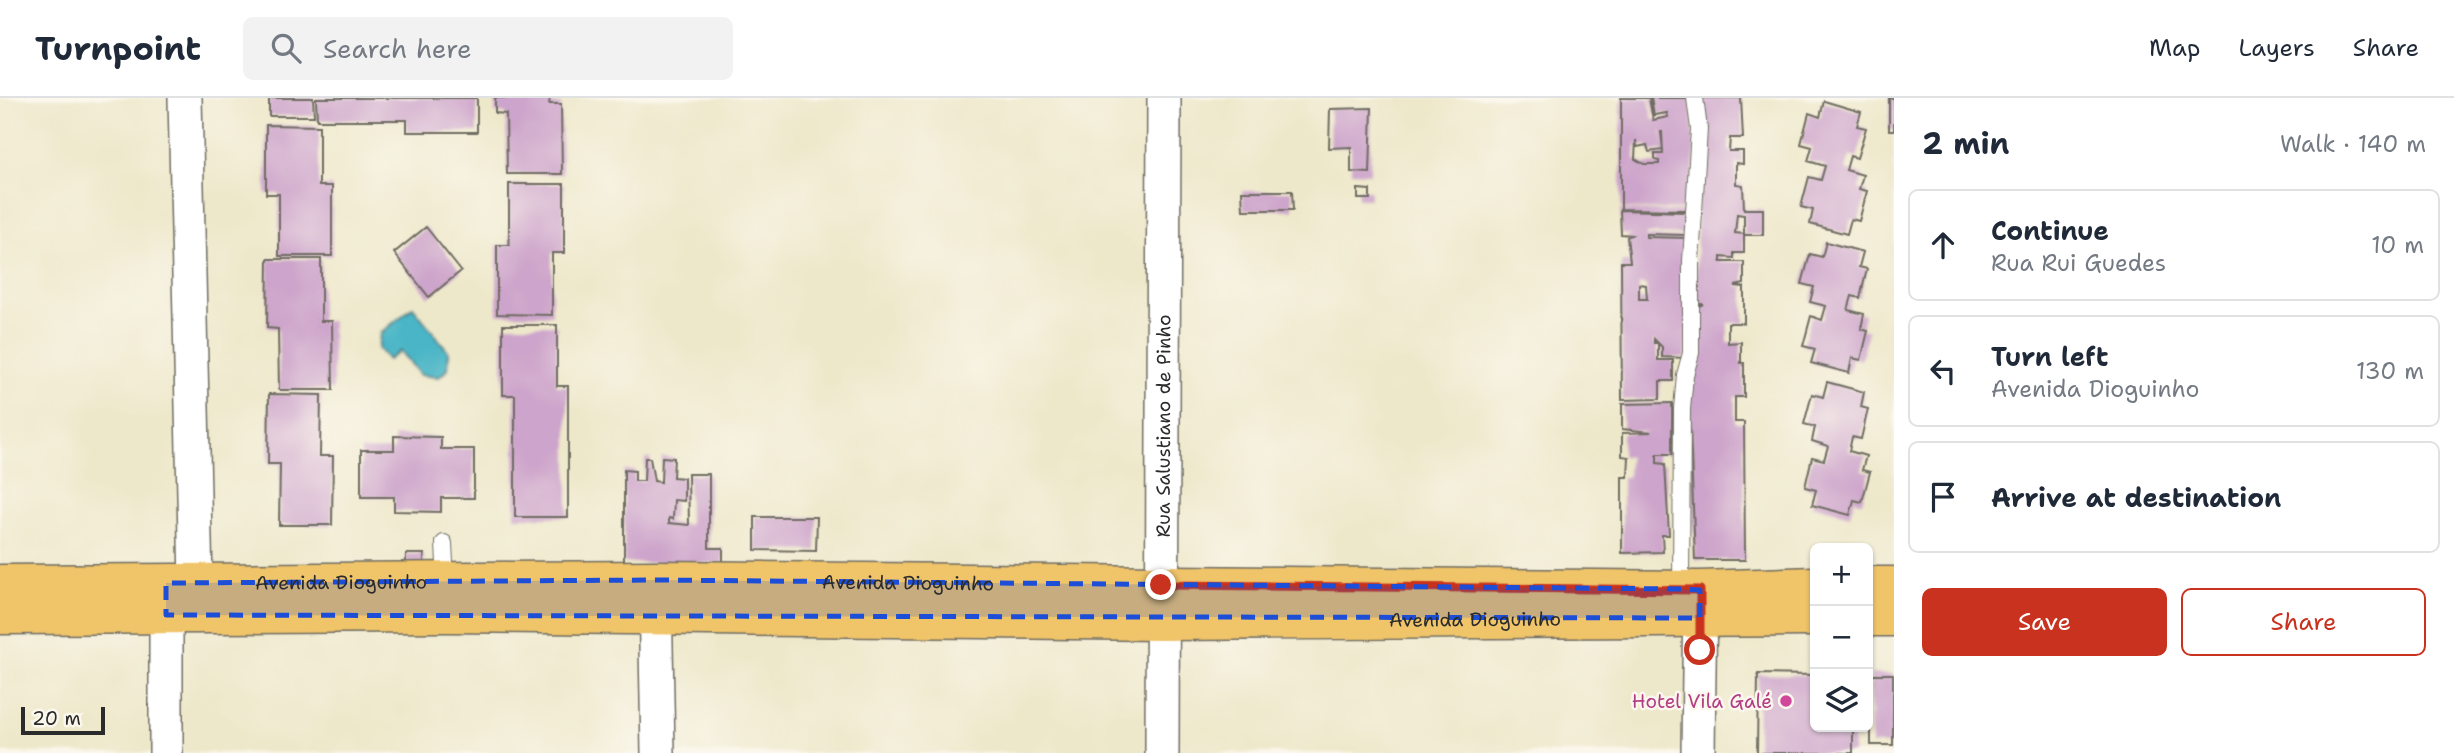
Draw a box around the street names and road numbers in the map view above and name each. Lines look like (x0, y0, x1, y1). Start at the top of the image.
street label: Rua Salustiano de Pinho (1150, 314, 1176, 538)
street label: Avenida Dioguinho (255, 569, 427, 595)
street label: Avenida Dioguinho (822, 569, 994, 596)
street label: Avenida Dioguinho (1389, 606, 1561, 632)

